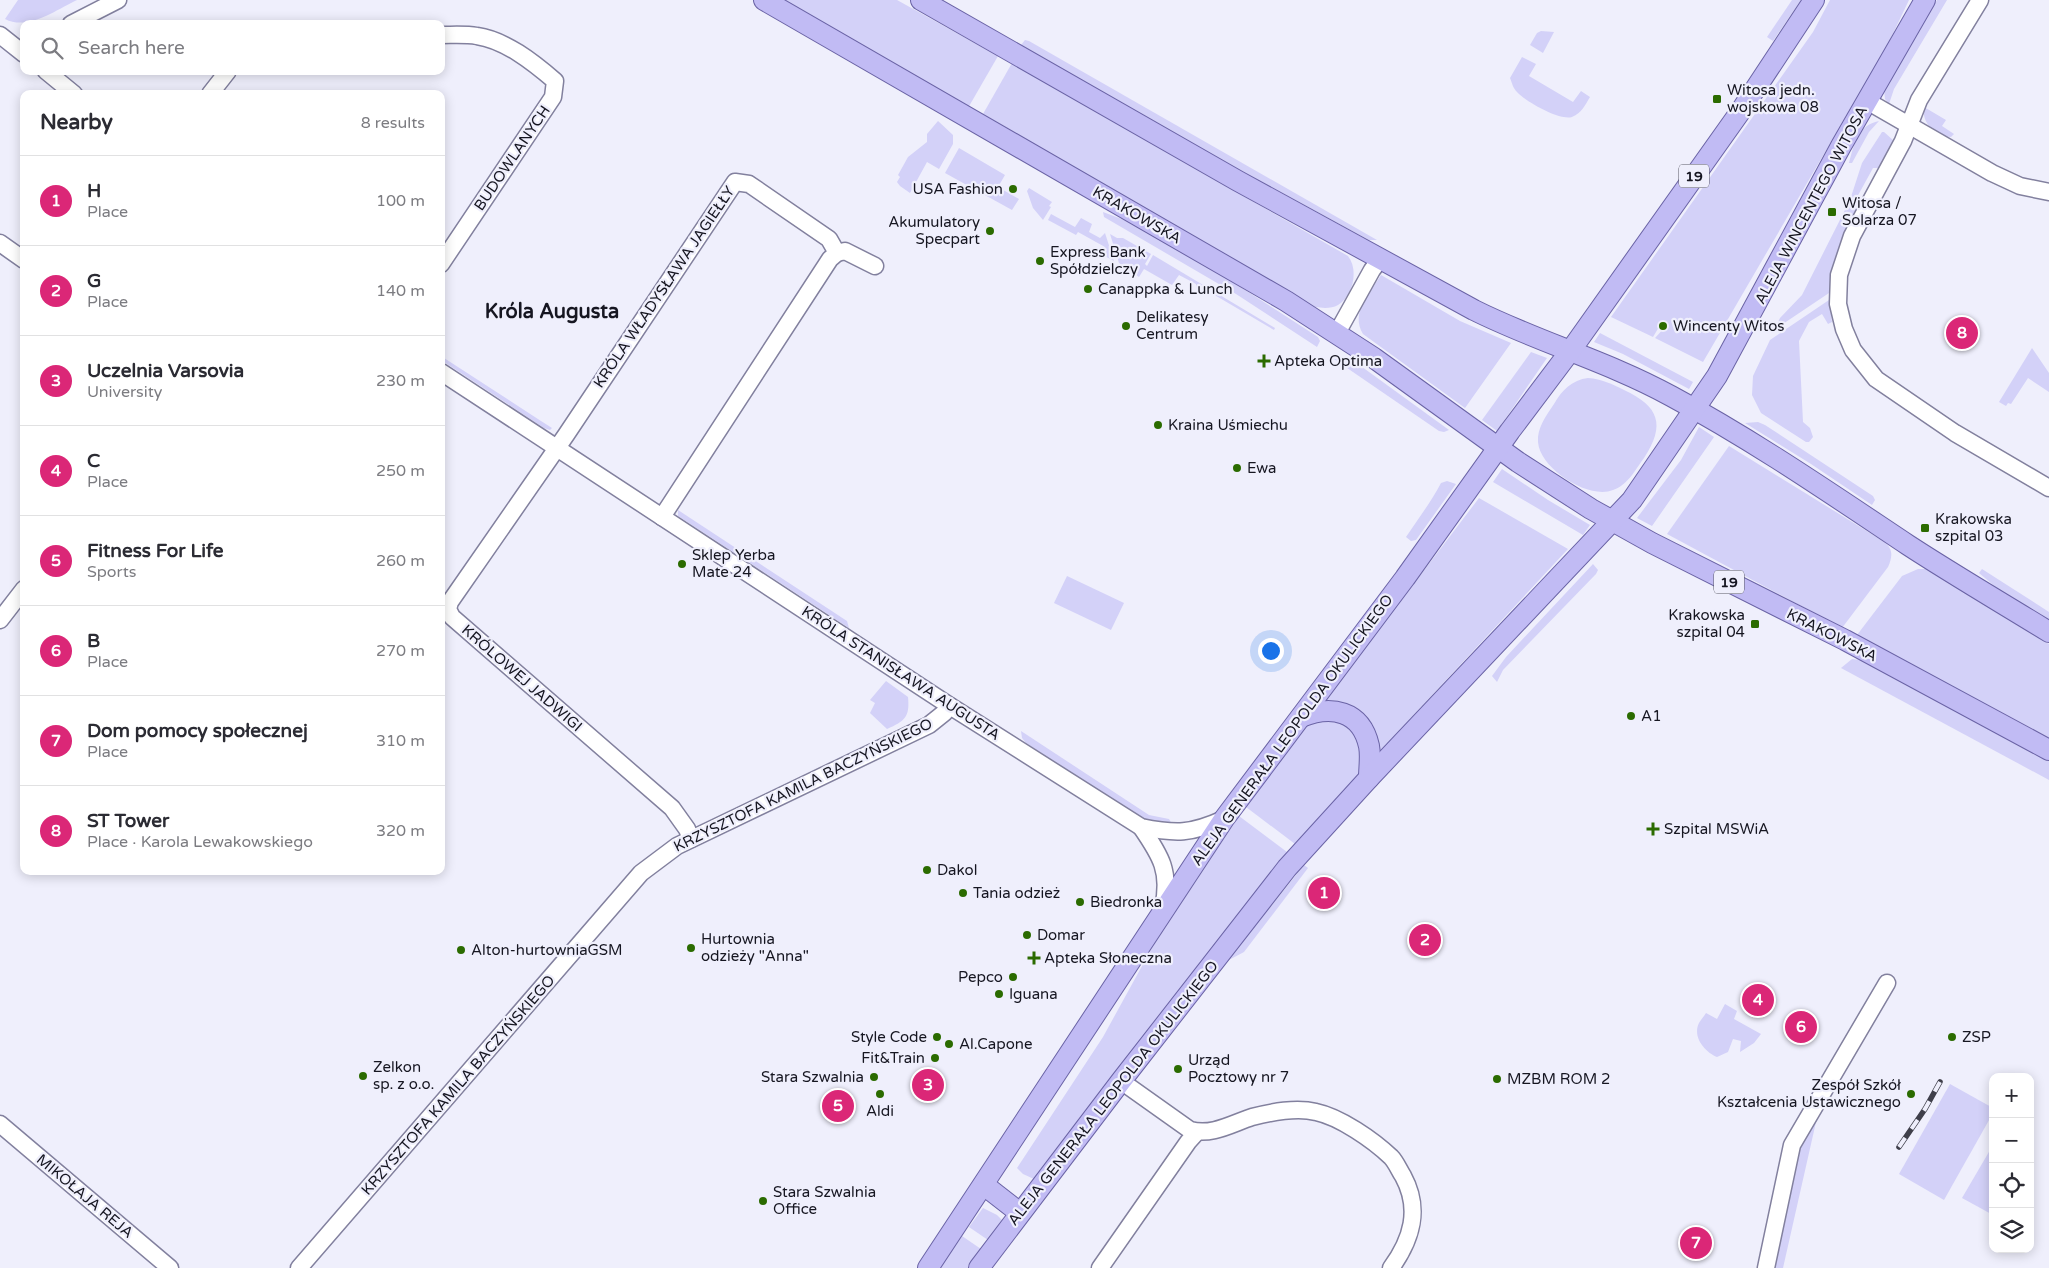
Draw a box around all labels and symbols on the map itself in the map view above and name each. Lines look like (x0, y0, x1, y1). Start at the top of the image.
place label: Witosa jedn. wojskowa 08 (1727, 81, 1819, 116)
marker: Witosa jedn. wojskowa 08 (1711, 93, 1723, 105)
street label: BUDOWLANYCH (470, 102, 554, 214)
street label: ALEJA WINCENTEGO WITOSA (1751, 103, 1871, 307)
road number: 19 (1679, 165, 1709, 188)
place label: USA Fashion (913, 180, 1003, 198)
street label: KRÓLA WŁADYSŁAWA JAGIEŁŁY (590, 182, 739, 391)
street label: KRAKOWSKA (1090, 182, 1184, 248)
marker: USA Fashion (1007, 183, 1019, 195)
place label: Witosa / Solarza 07 (1842, 194, 1917, 229)
marker: Witosa / Solarza 07 (1826, 206, 1838, 218)
place label: Akumulatory Specpart (888, 213, 980, 248)
marker: Akumulatory Specpart (984, 225, 996, 237)
place label: Express Bank Spółdzielczy (1050, 243, 1146, 278)
marker: Express Bank Spółdzielczy (1034, 255, 1046, 267)
place label: Canappka & Lunch (1098, 280, 1233, 298)
marker: Canappka & Lunch (1082, 283, 1094, 295)
district label: Króla Augusta (485, 300, 619, 324)
place label: Delikatesy Centrum (1136, 308, 1209, 343)
pin: 8 (1946, 314, 1978, 352)
place label: Wincenty Witos (1673, 317, 1785, 335)
marker: Delikatesy Centrum (1120, 320, 1132, 332)
marker: Wincenty Witos (1657, 320, 1669, 332)
place label: Apteka Optima (1274, 352, 1382, 370)
marker: Apteka Optima (1258, 355, 1270, 367)
place label: Kraina Uśmiechu (1168, 416, 1288, 434)
marker: Kraina Uśmiechu (1152, 419, 1164, 431)
place label: Ewa (1247, 459, 1277, 477)
marker: Ewa (1231, 462, 1243, 474)
place label: Krakowska szpital 03 (1935, 510, 2012, 545)
marker: Krakowska szpital 03 (1919, 522, 1931, 534)
place label: Sklep Yerba Mate 24 (692, 546, 775, 581)
marker: Sklep Yerba Mate 24 (676, 558, 688, 570)
road number: 19 (1714, 570, 1744, 594)
street label: ALEJA GENERAŁA LEOPOLDA OKULICKIEGO (1187, 591, 1397, 869)
street label: KRÓLA STANISŁAWA AUGUSTA (798, 602, 1004, 744)
street label: KRAKOWSKA (1784, 604, 1880, 666)
place label: Krakowska szpital 04 (1668, 606, 1745, 641)
marker: Krakowska szpital 04 (1749, 618, 1761, 630)
street label: KRÓLOWEJ JADWIGI (458, 621, 586, 735)
your location (1258, 638, 1284, 664)
place label: A1 (1641, 707, 1662, 725)
marker: A1 (1625, 710, 1637, 722)
street label: KRZYSZTOFA KAMILA BACZYŃSKIEGO (671, 714, 935, 856)
place label: Szpital MSWiA (1664, 820, 1769, 838)
marker: Szpital MSWiA (1646, 822, 1660, 836)
place label: Dakol (937, 861, 977, 879)
marker: Dakol (921, 864, 933, 876)
pin: 1 (1308, 874, 1340, 912)
place label: Tania odzież (973, 884, 1060, 902)
marker: Tania odzież (957, 887, 969, 899)
place label: Biedronka (1090, 893, 1162, 911)
marker: Biedronka (1074, 896, 1086, 908)
pin: 2 (1409, 921, 1441, 959)
place label: Domar (1037, 926, 1085, 944)
marker: Domar (1021, 929, 1033, 941)
place label: Hurtownia odzieży "Anna" (701, 930, 809, 965)
place label: Alton-hurtowniaGSM (471, 941, 623, 959)
marker: Hurtownia odzieży "Anna" (685, 942, 697, 954)
marker: Alton-hurtowniaGSM (455, 944, 467, 956)
place label: Apteka Słoneczna (1044, 949, 1172, 967)
marker: Apteka Słoneczna (1028, 952, 1040, 964)
street label: ALEJA GENERAŁA LEOPOLDA OKULICKIEGO (1004, 957, 1222, 1229)
place label: Pepco (958, 968, 1003, 986)
street label: KRZYSZTOFA KAMILA BACZYŃSKIEGO (358, 971, 558, 1199)
marker: Pepco (1007, 971, 1019, 983)
pin: 4 (1742, 981, 1774, 1019)
place label: Iguana (1009, 985, 1058, 1003)
marker: Iguana (993, 988, 1005, 1000)
pin: 6 (1785, 1008, 1817, 1046)
place label: Style Code (851, 1028, 927, 1046)
place label: ZSP (1962, 1028, 1991, 1046)
marker: Style Code (931, 1031, 943, 1043)
marker: ZSP (1946, 1031, 1958, 1043)
place label: Al.Capone (959, 1035, 1032, 1053)
marker: Al.Capone (943, 1038, 955, 1050)
place label: Fit&Train (861, 1049, 925, 1067)
place label: Urząd Pocztowy nr 7 (1188, 1051, 1289, 1086)
marker: Fit&Train (929, 1052, 941, 1064)
place label: Zelkon sp. z o.o. (373, 1058, 434, 1093)
marker: Urząd Pocztowy nr 7 (1172, 1063, 1184, 1075)
pin: 3 (912, 1066, 944, 1104)
place label: Stara Szwalnia (761, 1068, 864, 1086)
marker: Zelkon sp. z o.o. (357, 1070, 369, 1082)
place label: MZBM ROM 2 (1507, 1070, 1611, 1088)
marker: Stara Szwalnia (868, 1071, 880, 1083)
marker: MZBM ROM 2 (1491, 1073, 1503, 1085)
place label: Zespół Szkół Kształcenia Ustawicznego (1717, 1076, 1901, 1111)
pin: 5 (822, 1087, 854, 1125)
marker: Aldi (874, 1088, 886, 1100)
marker: Zespół Szkół Kształcenia Ustawicznego (1905, 1088, 1917, 1100)
place label: Aldi (866, 1102, 894, 1120)
street label: MIKOŁAJA REJA (33, 1150, 137, 1242)
place label: Stara Szwalnia Office (773, 1183, 876, 1218)
marker: Stara Szwalnia Office (757, 1195, 769, 1207)
pin: 7 (1680, 1224, 1712, 1262)

